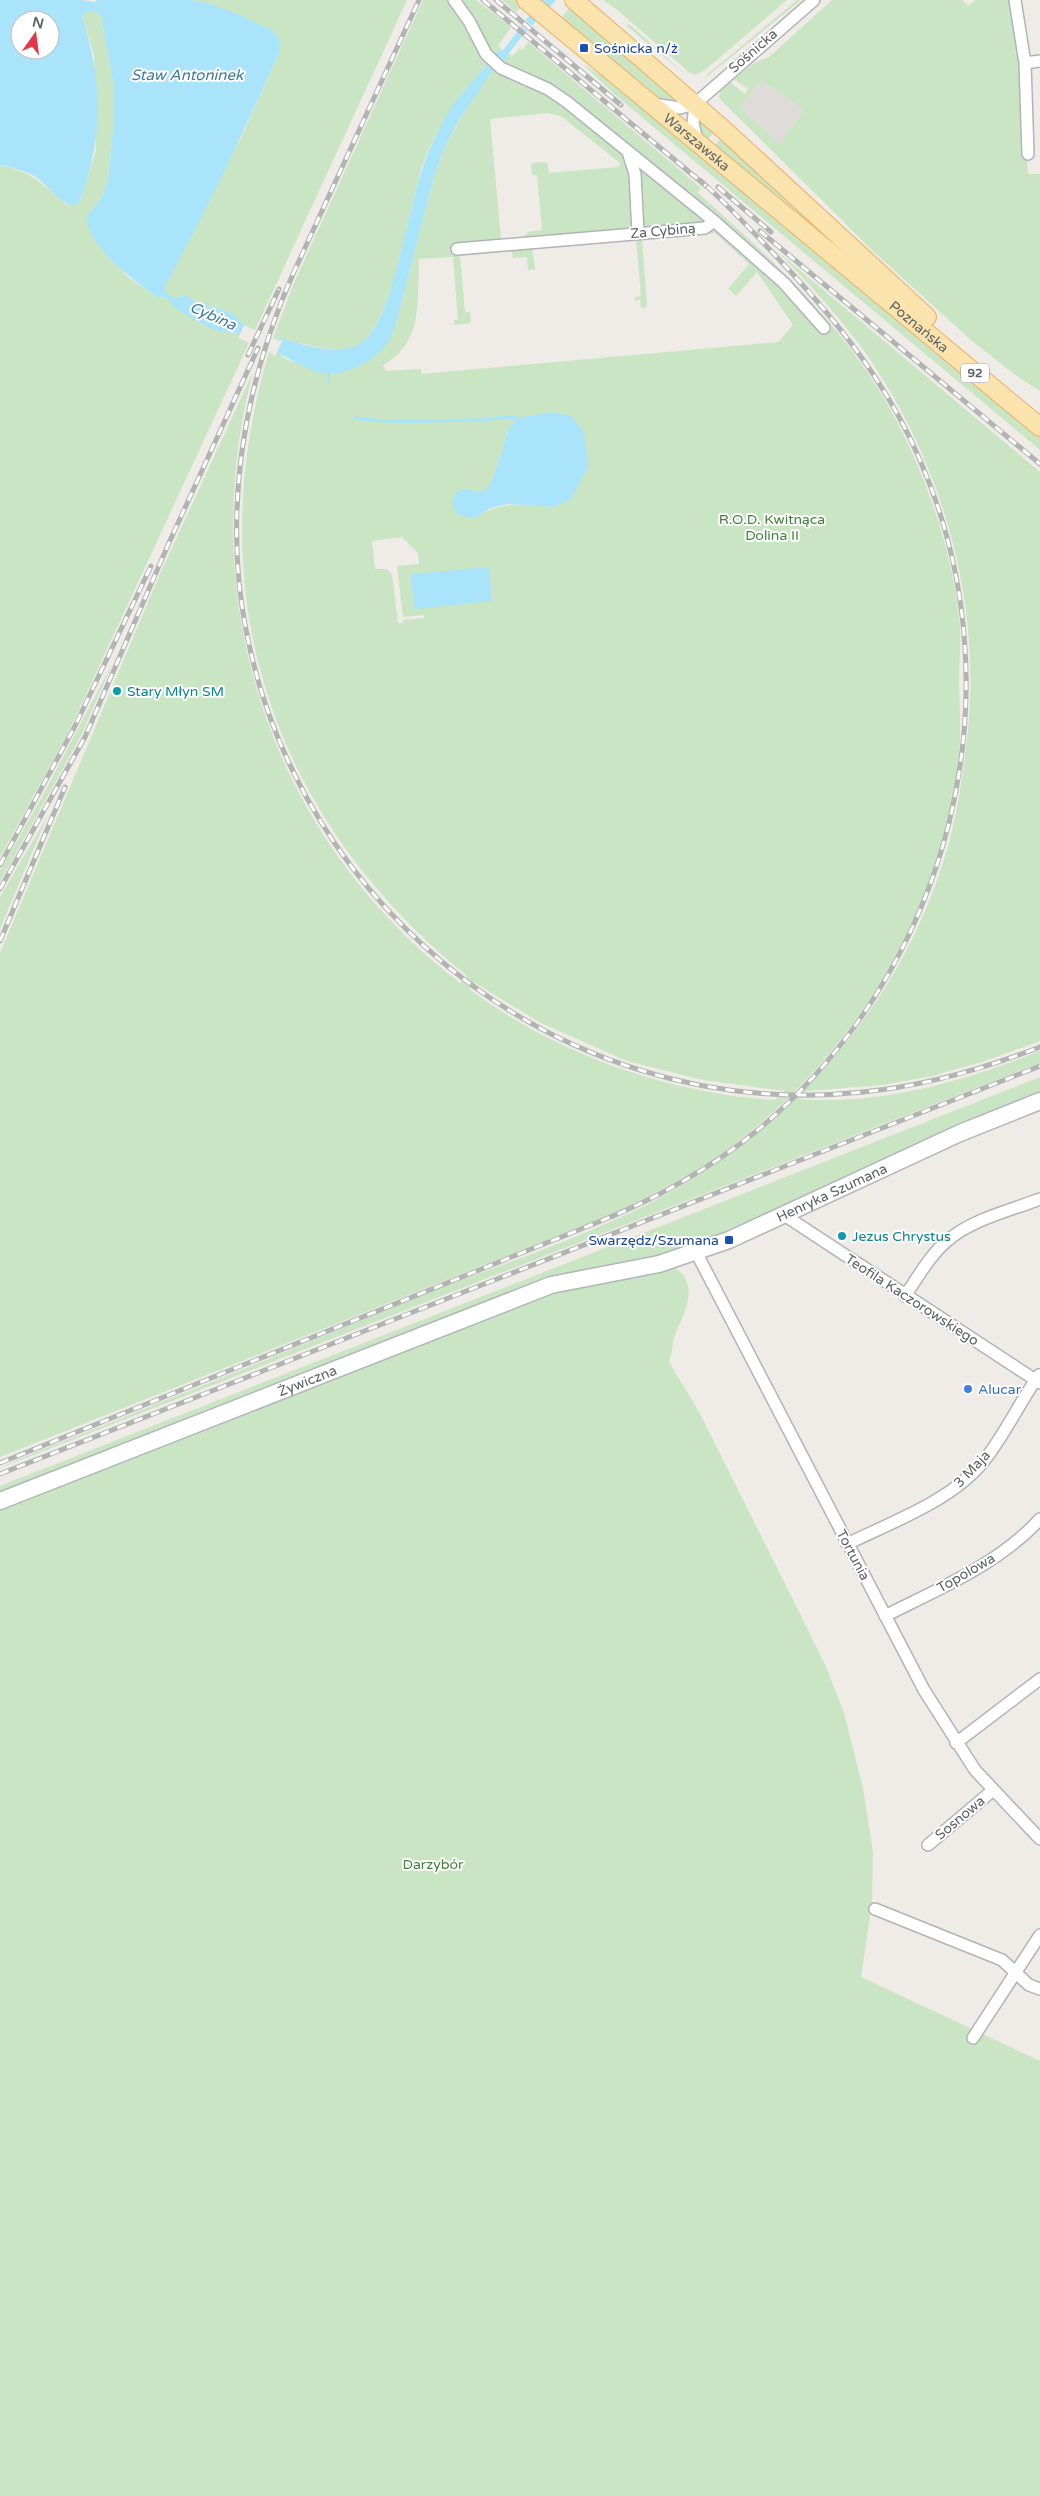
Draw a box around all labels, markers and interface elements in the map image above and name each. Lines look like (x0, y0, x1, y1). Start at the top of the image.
north arrow (10, 10, 60, 60)
text: N (31, 13, 46, 32)
street label: Sośnicka (725, 25, 781, 77)
place label: Sośnicka n/ż (594, 40, 678, 57)
marker: Sośnicka n/ż (578, 42, 590, 54)
water label: Staw Antoninek (131, 66, 245, 84)
street label: Warszawska (660, 109, 734, 174)
street label: Za Cybiną (630, 220, 696, 242)
street label: Poznańska (886, 297, 952, 356)
water label: Cybina (187, 298, 239, 334)
road number: 92 (961, 363, 989, 382)
park label: R.O.D. Kwitnąca Dolina II (719, 511, 825, 544)
place label: Stary Młyn SM (127, 683, 224, 700)
marker: Stary Młyn SM (111, 685, 123, 697)
street label: Henryka Szumana (774, 1160, 890, 1225)
place label: Jezus Chrystus (852, 1228, 951, 1245)
marker: Jezus Chrystus (836, 1230, 848, 1242)
place label: Swarzędz/Szumana (588, 1232, 719, 1249)
marker: Swarzędz/Szumana (723, 1234, 735, 1246)
street label: Teofila Kaczorowskiego (842, 1250, 982, 1350)
street label: Żywiczna (275, 1361, 339, 1400)
place label: Alucar (978, 1381, 1022, 1398)
marker: Alucar (962, 1383, 974, 1395)
street label: 3 Maja (950, 1447, 994, 1491)
street label: Tortunia (833, 1527, 873, 1583)
street label: Topolowa (934, 1550, 998, 1596)
street label: Sosnowa (932, 1792, 988, 1844)
park label: Darzybór (403, 1856, 464, 1873)

